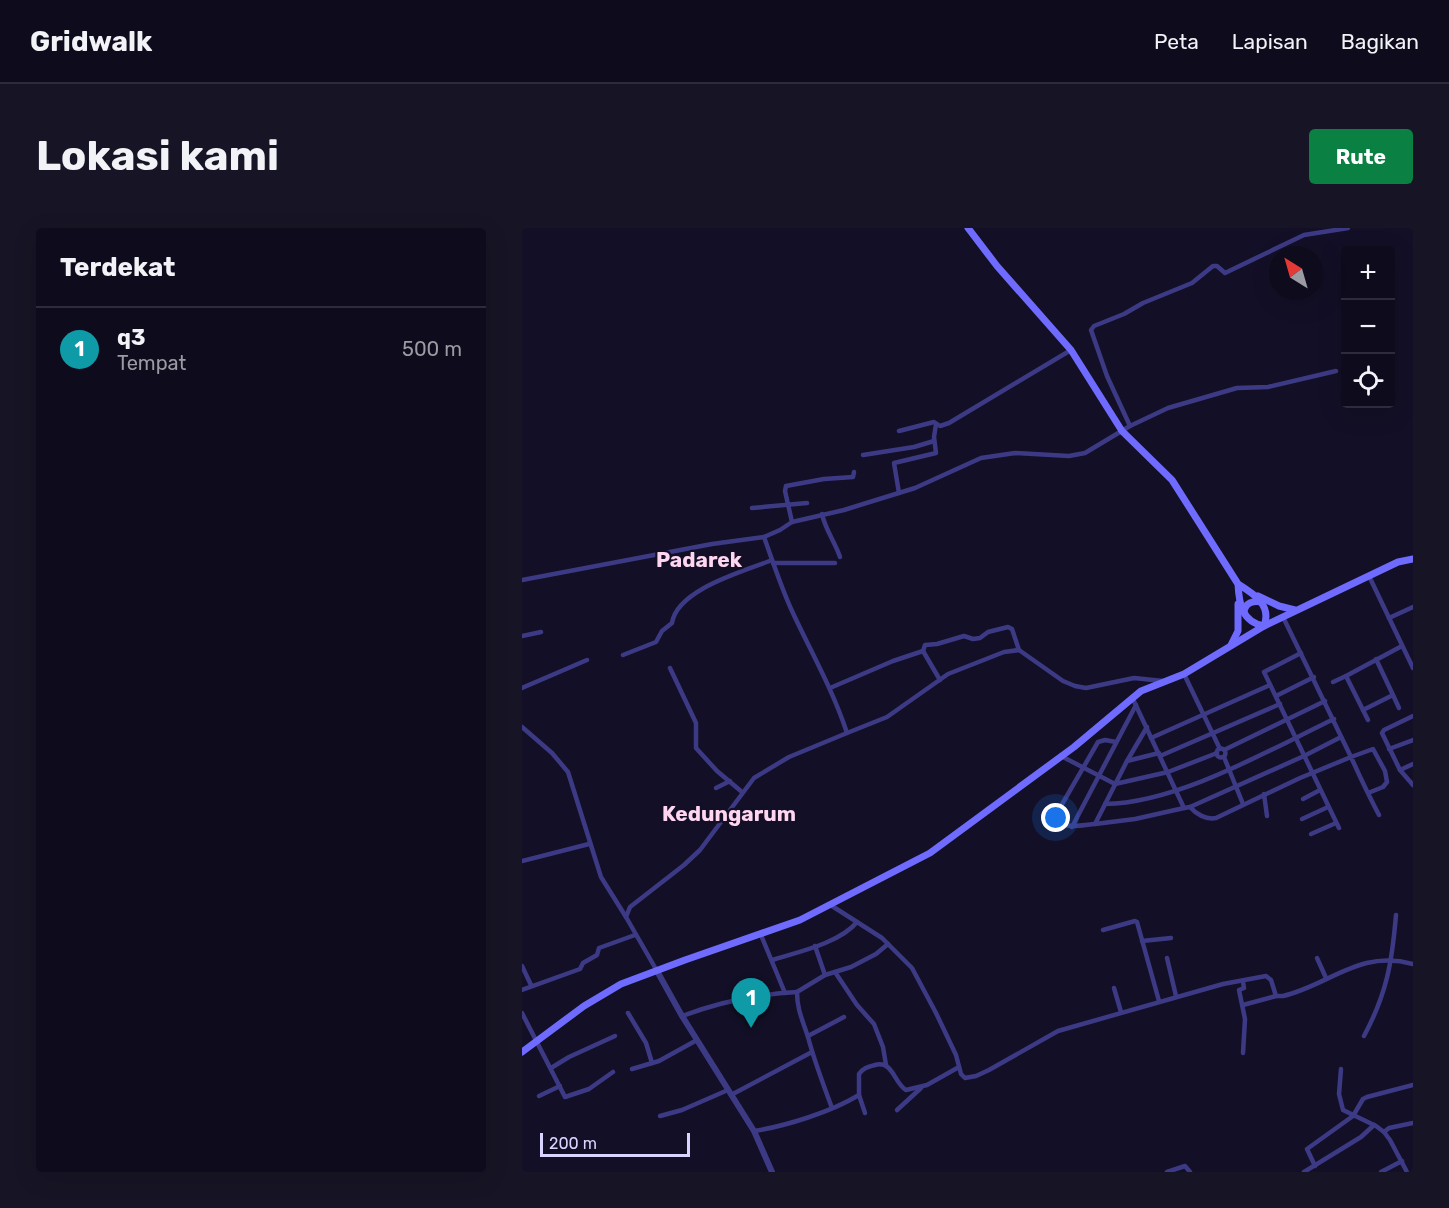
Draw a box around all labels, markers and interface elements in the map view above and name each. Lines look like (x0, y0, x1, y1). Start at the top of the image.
text: Gridwalk (30, 25, 152, 58)
text: Peta (1154, 29, 1199, 54)
text: Lapisan (1232, 29, 1308, 54)
text: Bagikan (1341, 29, 1419, 54)
button: Rute (1309, 129, 1413, 184)
text: Lokasi kami (36, 131, 279, 181)
north arrow (1269, 246, 1323, 300)
map controls (1341, 246, 1395, 408)
button: + (1341, 246, 1395, 300)
text: Terdekat (60, 252, 175, 283)
button: − (1341, 300, 1395, 354)
text: q3 (117, 324, 145, 351)
text: 1 (75, 337, 84, 361)
text: 500 m (402, 337, 462, 361)
text: Tempat (117, 351, 186, 375)
button: locate (1341, 354, 1395, 408)
district label: Padarek (656, 547, 743, 572)
district label: Kedungarum (662, 801, 796, 826)
your location (1041, 803, 1070, 832)
pin: 1 (732, 978, 770, 1028)
scale bar (540, 1130, 690, 1158)
text: 200 m (549, 1134, 597, 1153)

